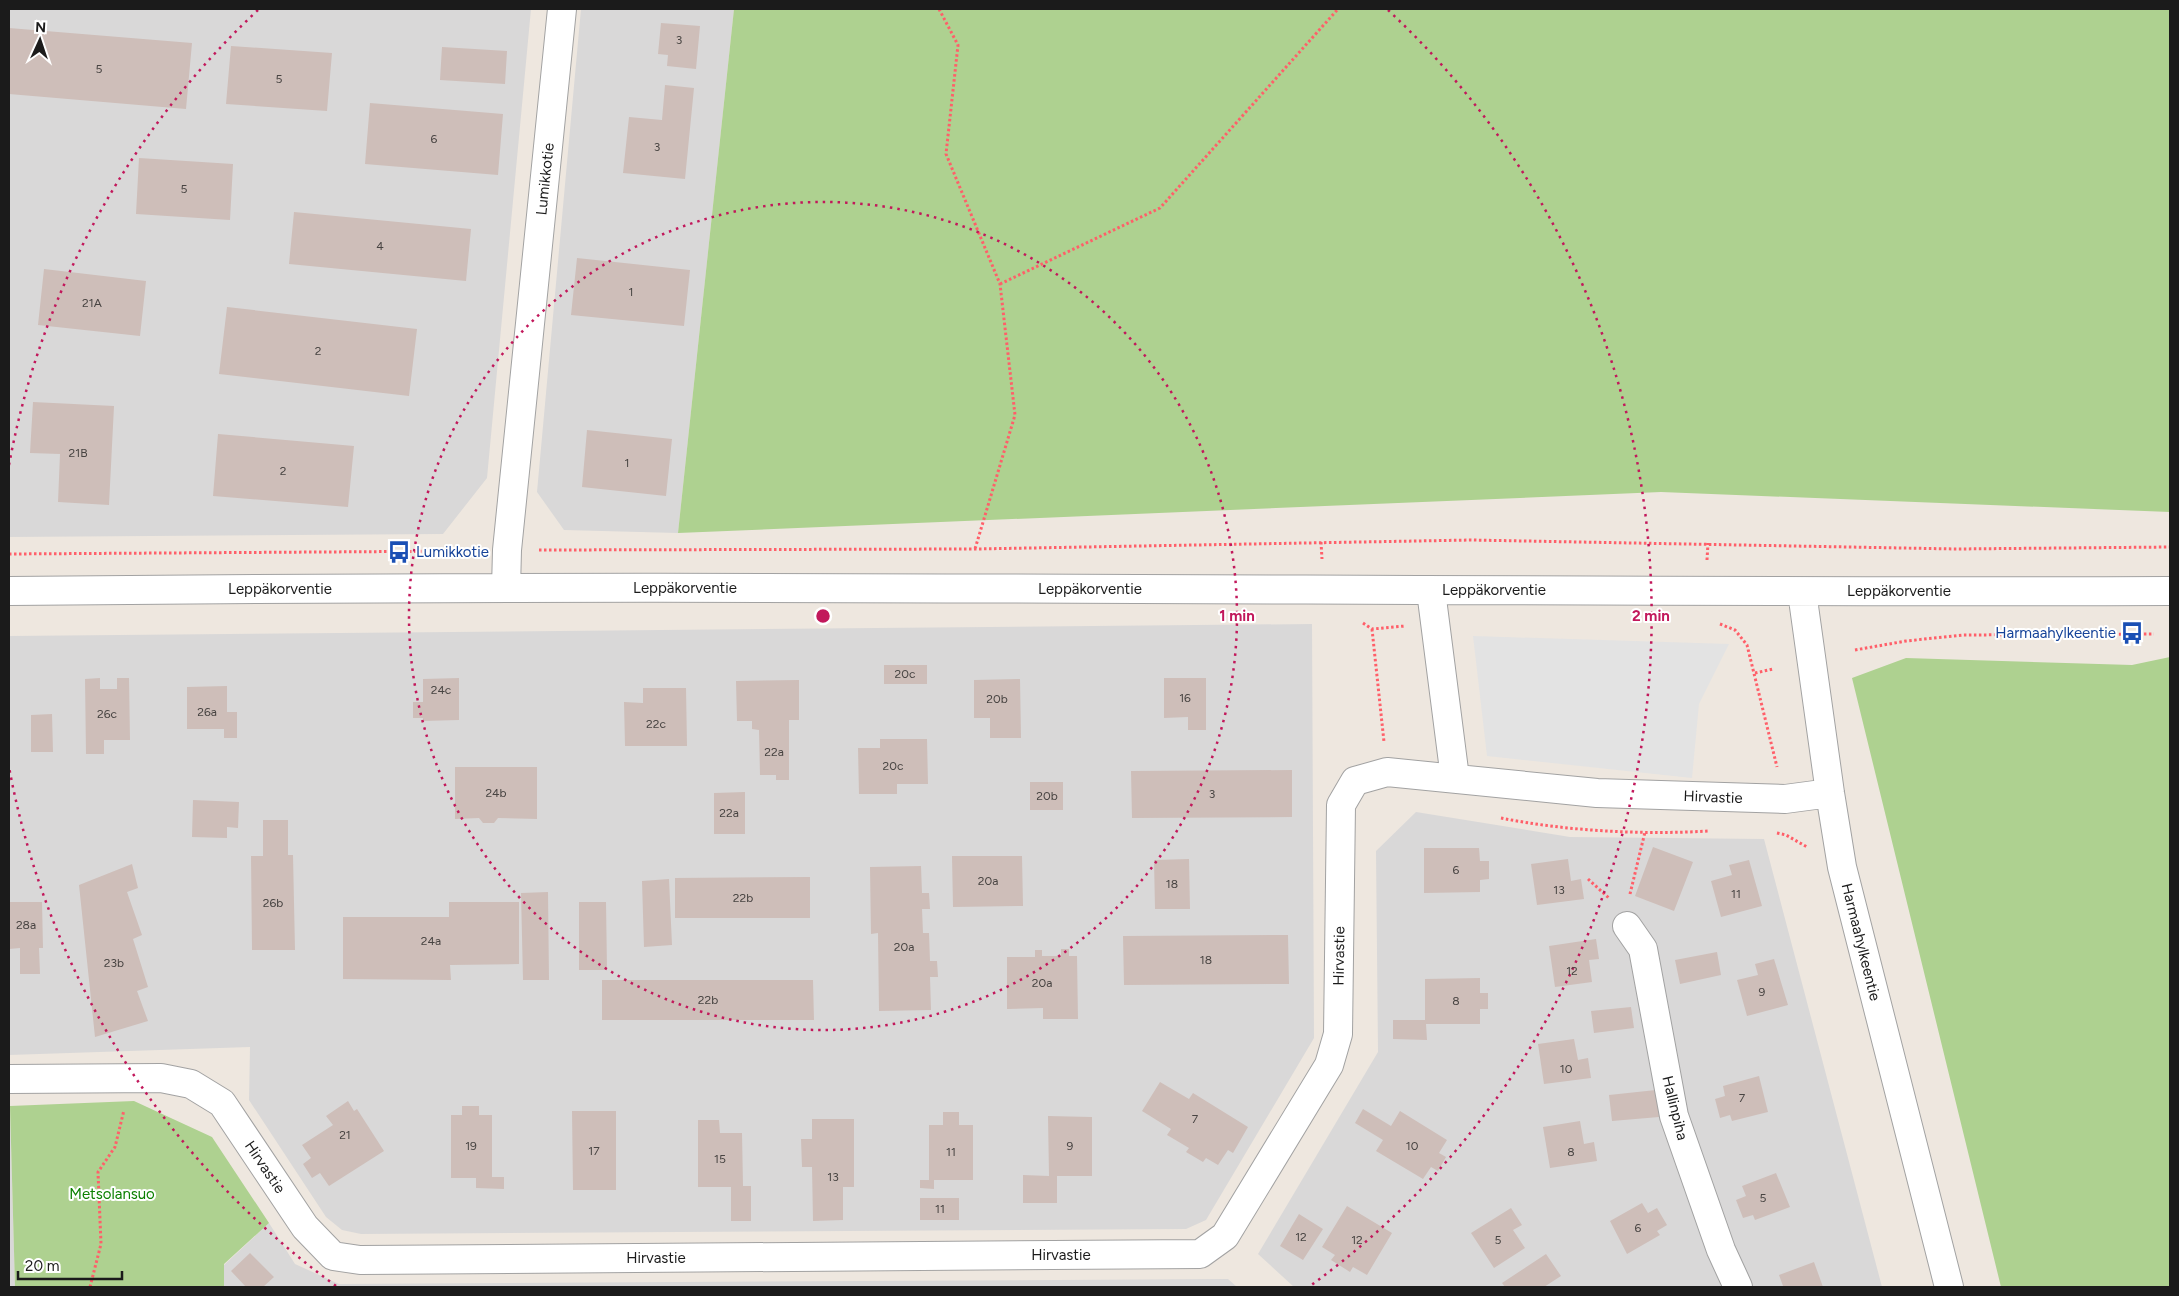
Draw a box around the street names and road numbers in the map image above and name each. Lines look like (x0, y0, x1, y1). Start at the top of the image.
street label: Lumikkotie (532, 142, 558, 216)
street label: Leppäkorventie (633, 579, 737, 597)
street label: Leppäkorventie (228, 580, 332, 598)
street label: Leppäkorventie (1038, 580, 1142, 598)
street label: Leppäkorventie (1442, 581, 1546, 599)
street label: Leppäkorventie (1847, 582, 1951, 600)
street label: Hirvastie (1683, 787, 1743, 807)
street label: Harmaahylkeentie (1838, 881, 1884, 1003)
street label: Hirvastie (1329, 926, 1349, 986)
street label: Hallinpiha (1658, 1074, 1692, 1142)
street label: Hirvastie (241, 1137, 289, 1197)
street label: Hirvastie (1031, 1246, 1091, 1264)
street label: Hirvastie (626, 1249, 686, 1267)

